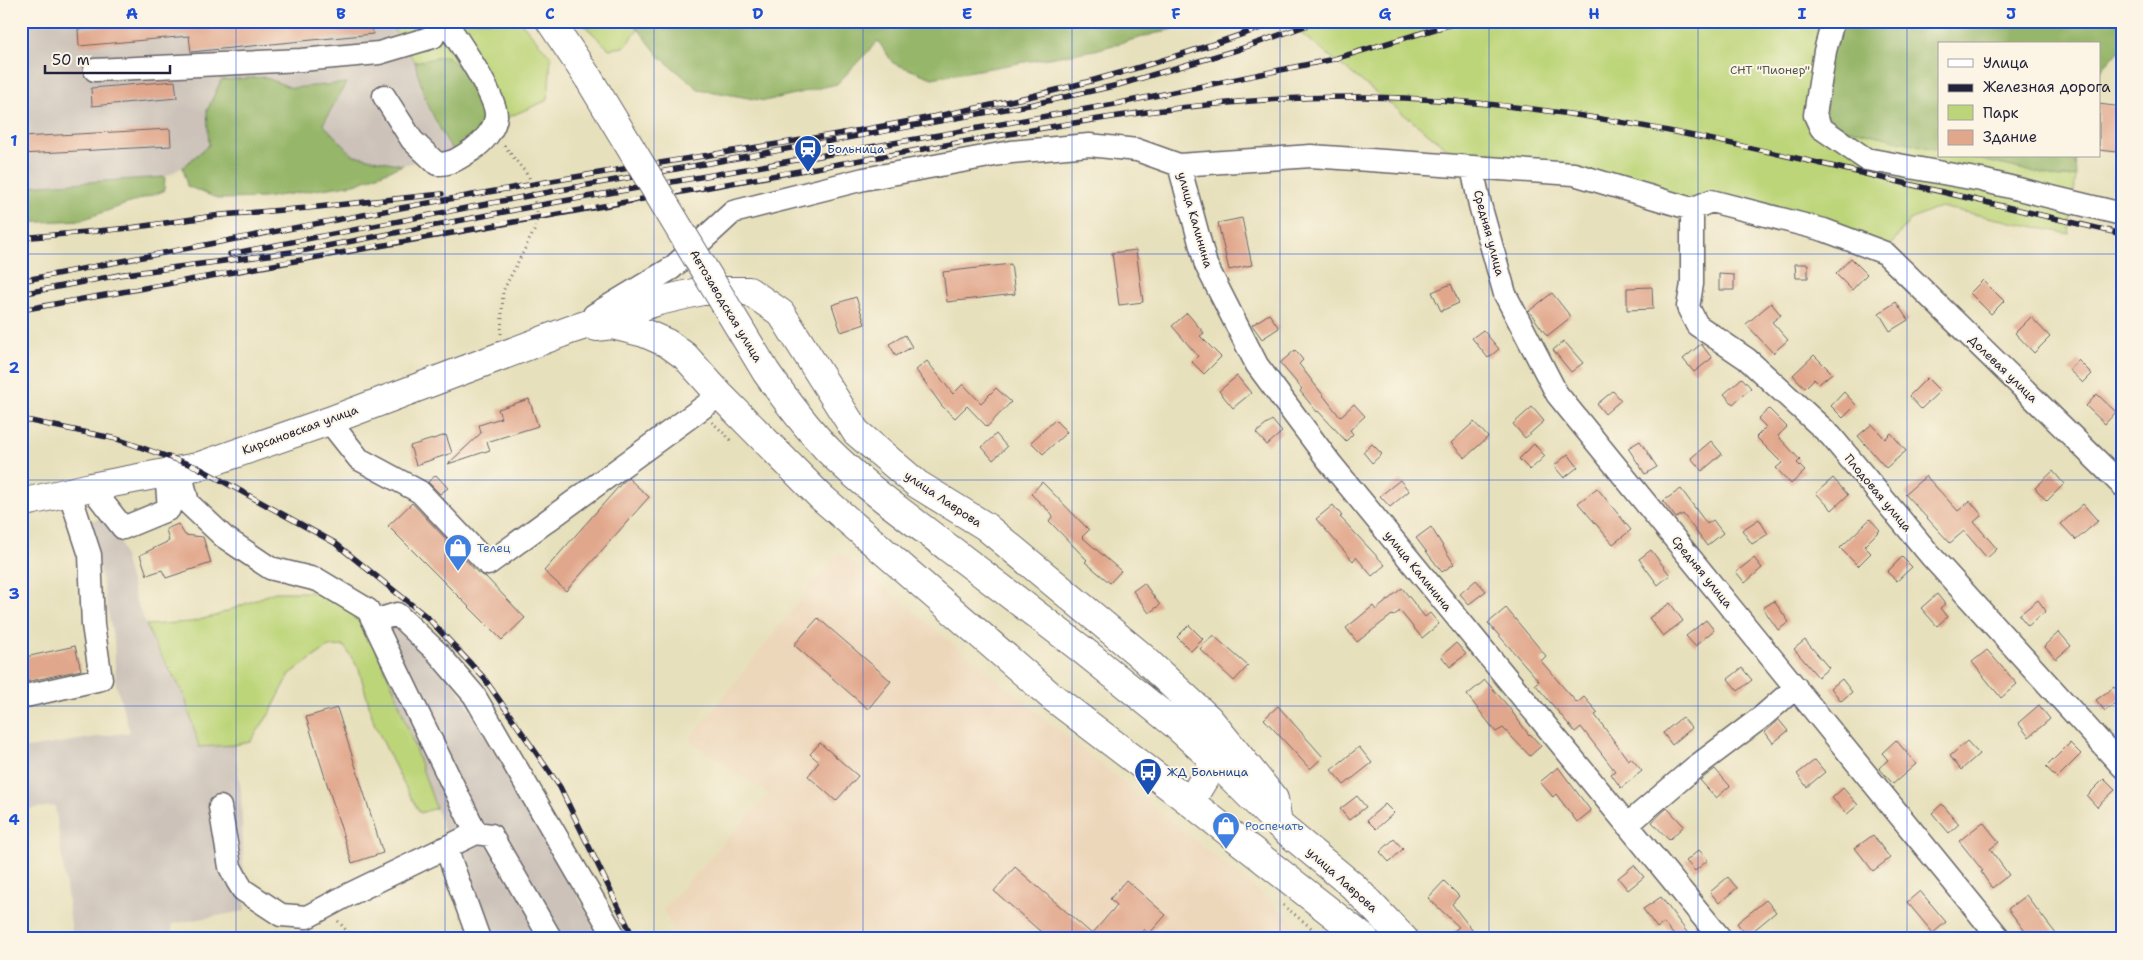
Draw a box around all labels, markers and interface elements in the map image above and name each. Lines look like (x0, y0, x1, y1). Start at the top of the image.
text: A (126, 3, 138, 24)
text: B (336, 3, 346, 24)
text: C (545, 3, 555, 24)
text: D (752, 3, 764, 24)
text: E (962, 3, 972, 24)
text: F (1171, 3, 1181, 24)
text: G (1379, 3, 1392, 24)
text: H (1588, 3, 1600, 24)
text: I (1798, 3, 1807, 24)
text: J (2006, 3, 2016, 24)
scale bar (45, 42, 170, 74)
legend (1938, 42, 2100, 158)
text: 50 m (52, 50, 90, 70)
text: Улица (1983, 53, 2029, 73)
park label: СНТ "Пионер" (1730, 62, 1810, 78)
text: Железная дорога (1983, 77, 2111, 97)
text: Парк (1983, 103, 2019, 123)
text: Здание (1983, 127, 2037, 147)
text: 1 (10, 130, 18, 151)
station icon: Больница (793, 134, 823, 173)
place label: Больница (827, 141, 885, 157)
street label: улица Калинина (1174, 170, 1216, 270)
street label: Средняя улица (1470, 188, 1508, 278)
street label: Автозаводская улица (686, 247, 766, 366)
street label: Долевая улица (1965, 332, 2041, 406)
text: 2 (8, 357, 20, 378)
street label: Кирсановская улица (240, 401, 361, 458)
street label: Плодовая улица (1841, 451, 1916, 536)
street label: улица Лаврова (901, 467, 985, 531)
street label: улица Калинина (1381, 527, 1456, 615)
shop icon: Телец (443, 533, 473, 572)
street label: Средняя улица (1668, 533, 1736, 612)
place label: Телец (477, 540, 511, 556)
text: 3 (8, 583, 20, 604)
bus stop icon: ЖД Больница (1133, 757, 1163, 796)
place label: ЖД Больница (1167, 764, 1249, 780)
text: 4 (8, 809, 20, 830)
shop icon: Роспечать (1211, 811, 1241, 850)
place label: Роспечать (1245, 818, 1304, 834)
street label: улица Лаврова (1303, 844, 1381, 916)

